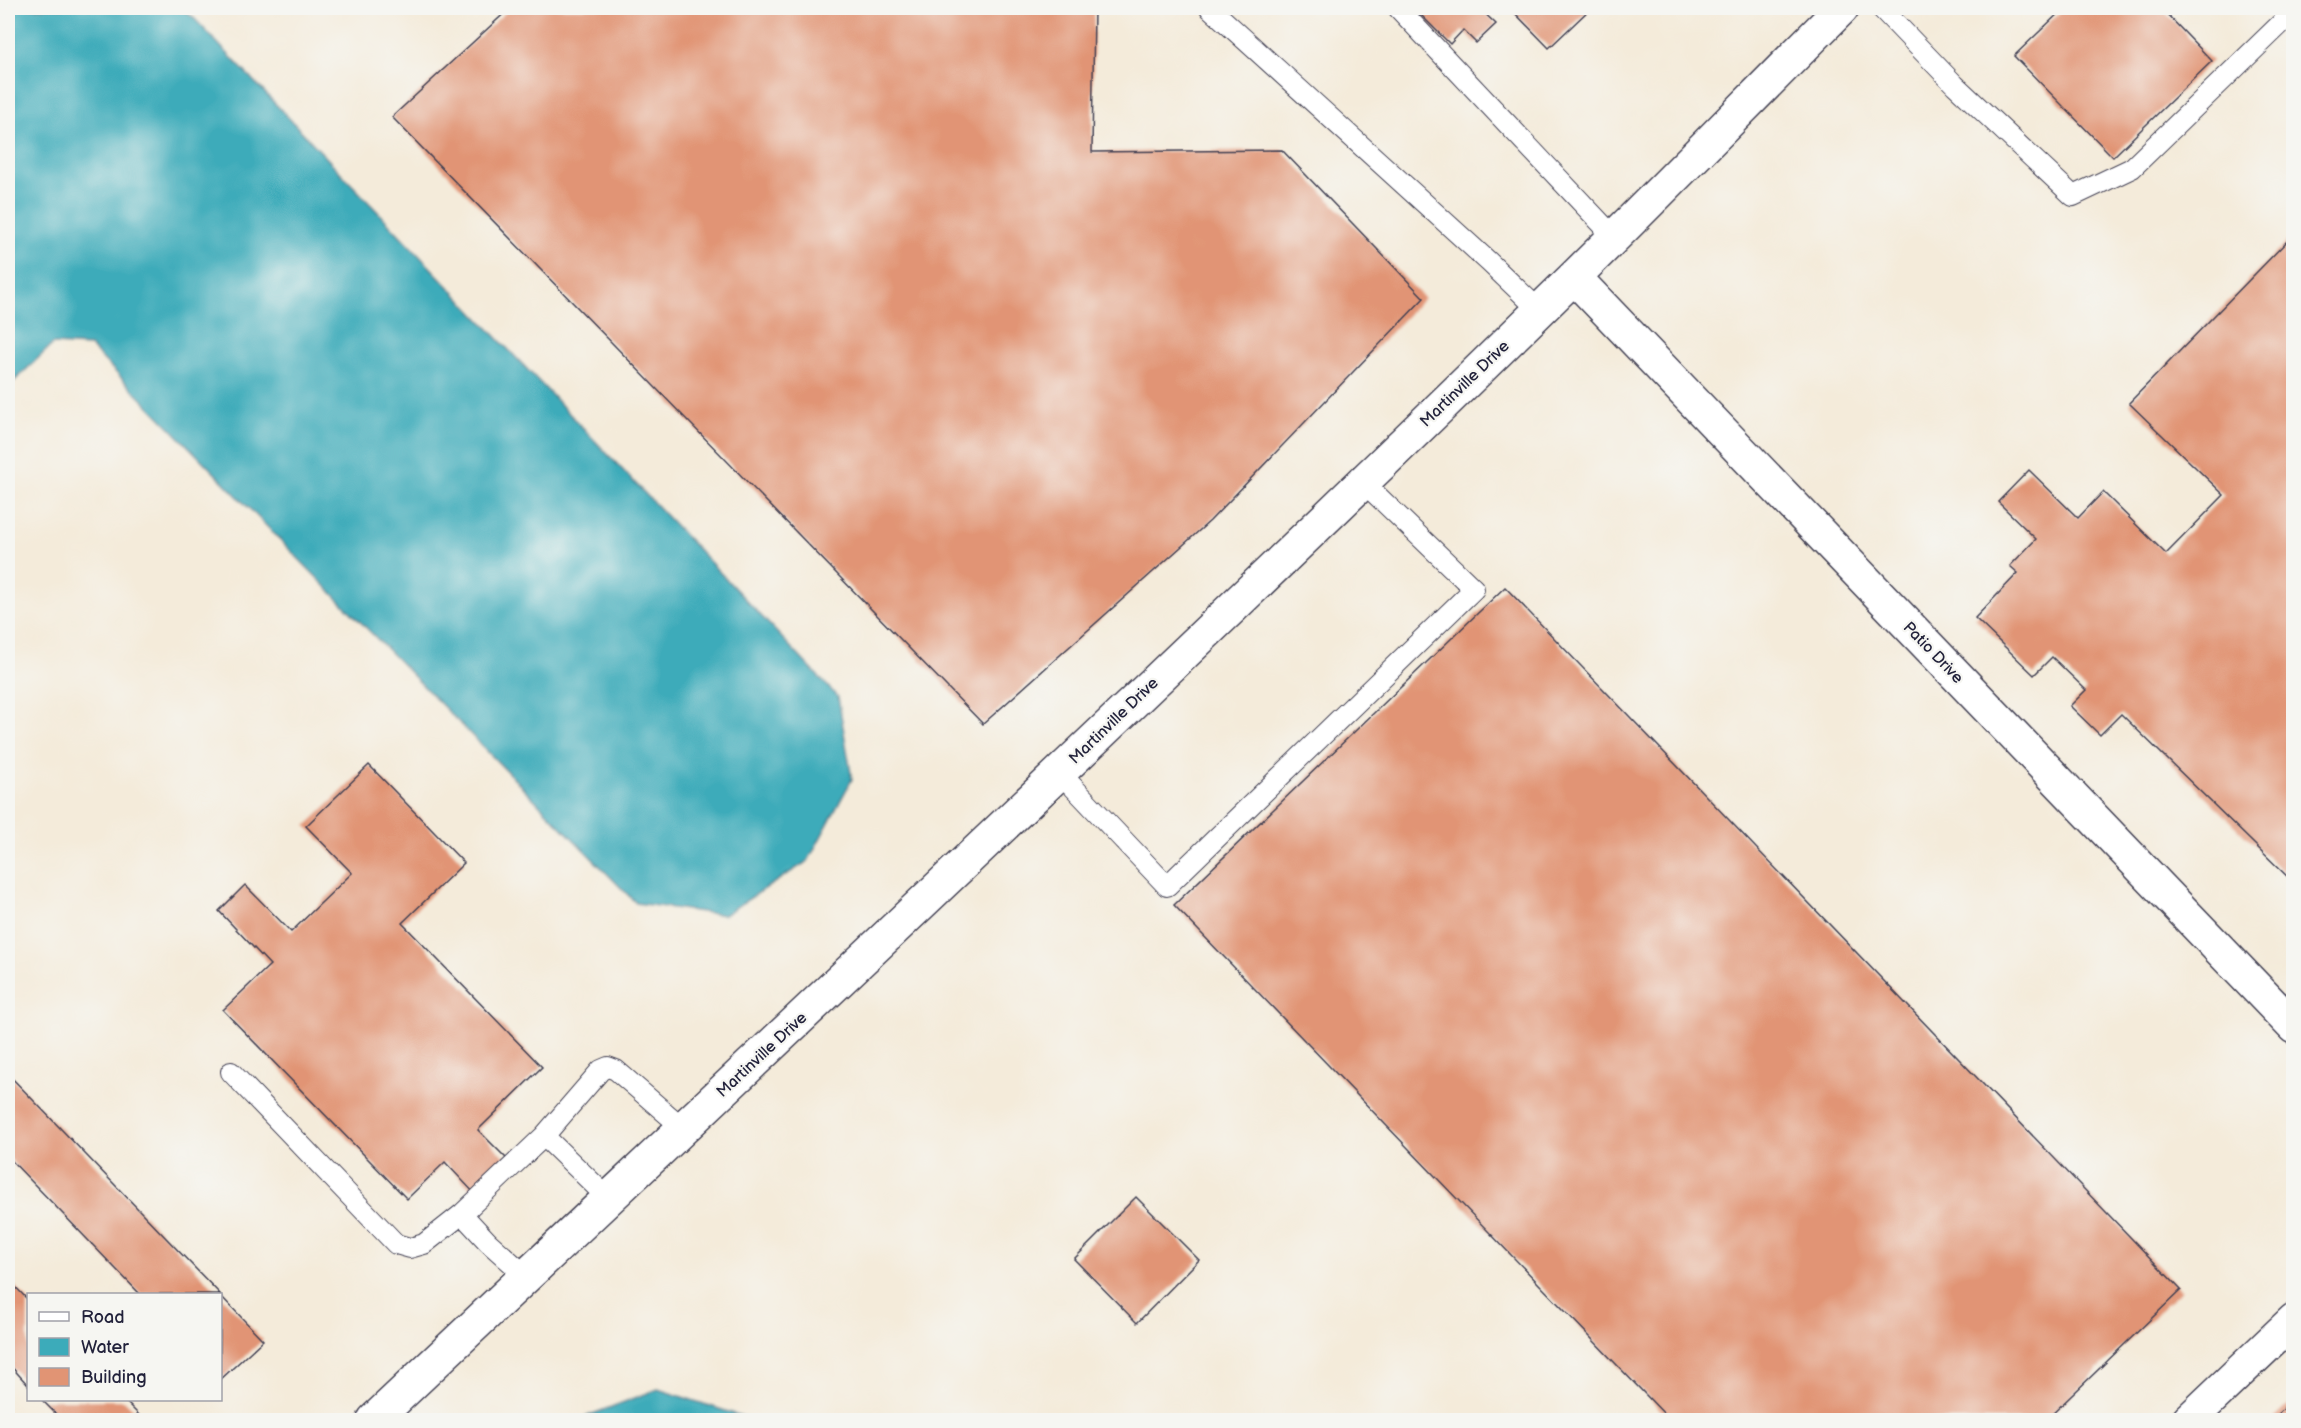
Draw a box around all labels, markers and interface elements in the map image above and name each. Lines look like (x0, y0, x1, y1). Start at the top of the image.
street label: Martinville Drive (1417, 336, 1514, 431)
street label: Patio Drive (1899, 618, 1967, 688)
street label: Martinville Drive (1066, 673, 1163, 768)
street label: Martinville Drive (713, 1008, 811, 1102)
legend (27, 1293, 222, 1401)
text: Road (81, 1307, 125, 1328)
text: Water (81, 1337, 129, 1358)
text: Building (81, 1367, 147, 1388)

